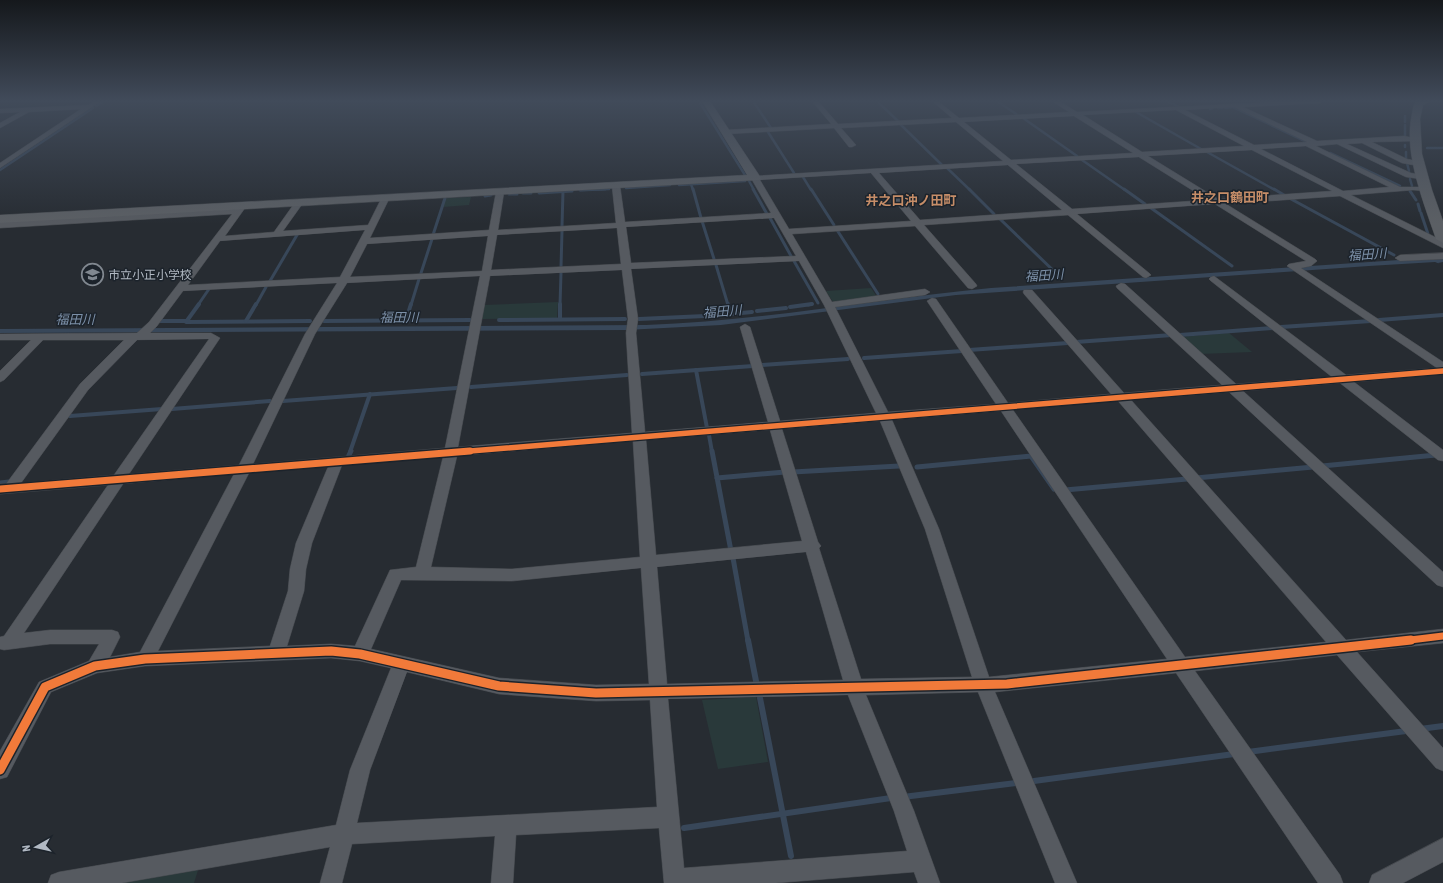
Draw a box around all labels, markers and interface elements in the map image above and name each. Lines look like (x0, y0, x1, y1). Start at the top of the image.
district label: 井之口鶴田町 (1191, 190, 1269, 205)
district label: 井之口沖ノ田町 (865, 193, 957, 208)
water label: 福田川 (1347, 246, 1389, 263)
school or university icon: 市立小正小学校 (79, 262, 105, 288)
water label: 福田川 (1024, 267, 1066, 284)
place label: 市立小正小学校 (108, 268, 192, 282)
water label: 福田川 (702, 302, 744, 321)
water label: 福田川 (379, 310, 420, 325)
water label: 福田川 (55, 312, 96, 327)
north arrow (16, 827, 56, 867)
text: N (20, 844, 32, 852)

